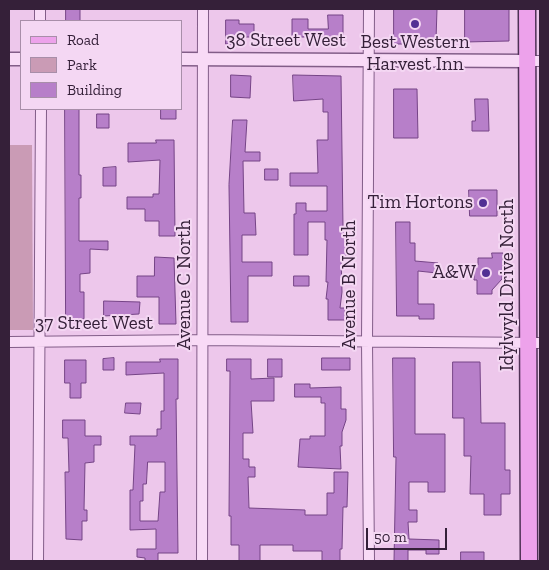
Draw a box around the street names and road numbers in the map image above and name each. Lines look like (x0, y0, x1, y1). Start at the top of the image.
street label: 38 Street West (226, 30, 346, 52)
street label: Idylwyld Drive North (497, 199, 519, 371)
street label: Avenue C North (174, 220, 196, 350)
street label: Avenue B North (339, 220, 361, 350)
street label: 37 Street West (35, 313, 153, 335)

